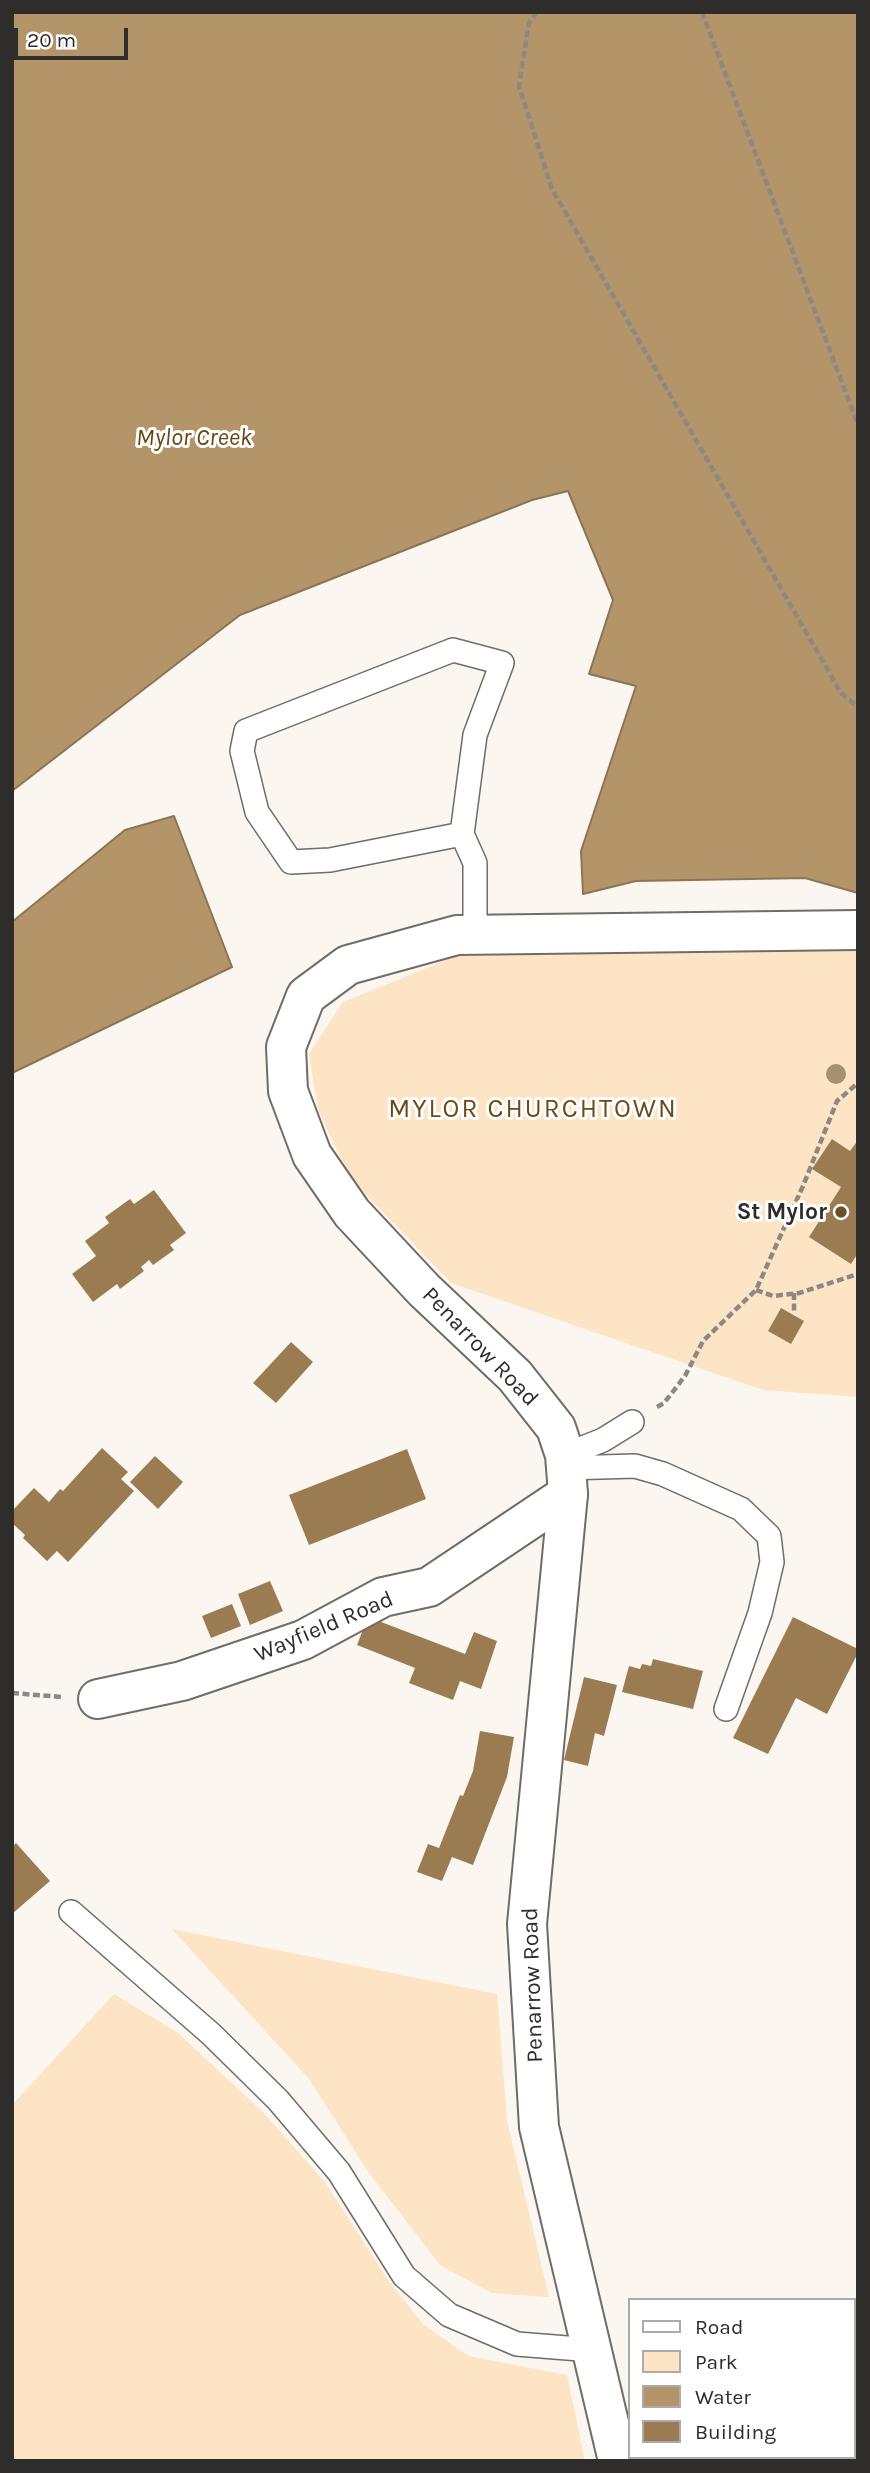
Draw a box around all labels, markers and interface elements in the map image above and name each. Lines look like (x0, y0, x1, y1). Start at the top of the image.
scale bar (18, 14, 131, 58)
text: 20 m (27, 28, 76, 52)
water label: Mylor Creek (136, 424, 252, 452)
district label: MYLOR CHURCHTOWN (390, 1094, 676, 1126)
place label: St Mylor (737, 1198, 827, 1226)
marker: St Mylor (833, 1204, 849, 1220)
street label: Penarrow Road (416, 1282, 544, 1412)
street label: Wayfield Road (250, 1585, 398, 1669)
street label: Penarrow Road (516, 1907, 550, 2063)
legend (628, 2298, 856, 2459)
text: Road (695, 2315, 743, 2339)
text: Park (695, 2350, 738, 2374)
text: Water (695, 2385, 751, 2409)
text: Building (695, 2420, 776, 2444)

